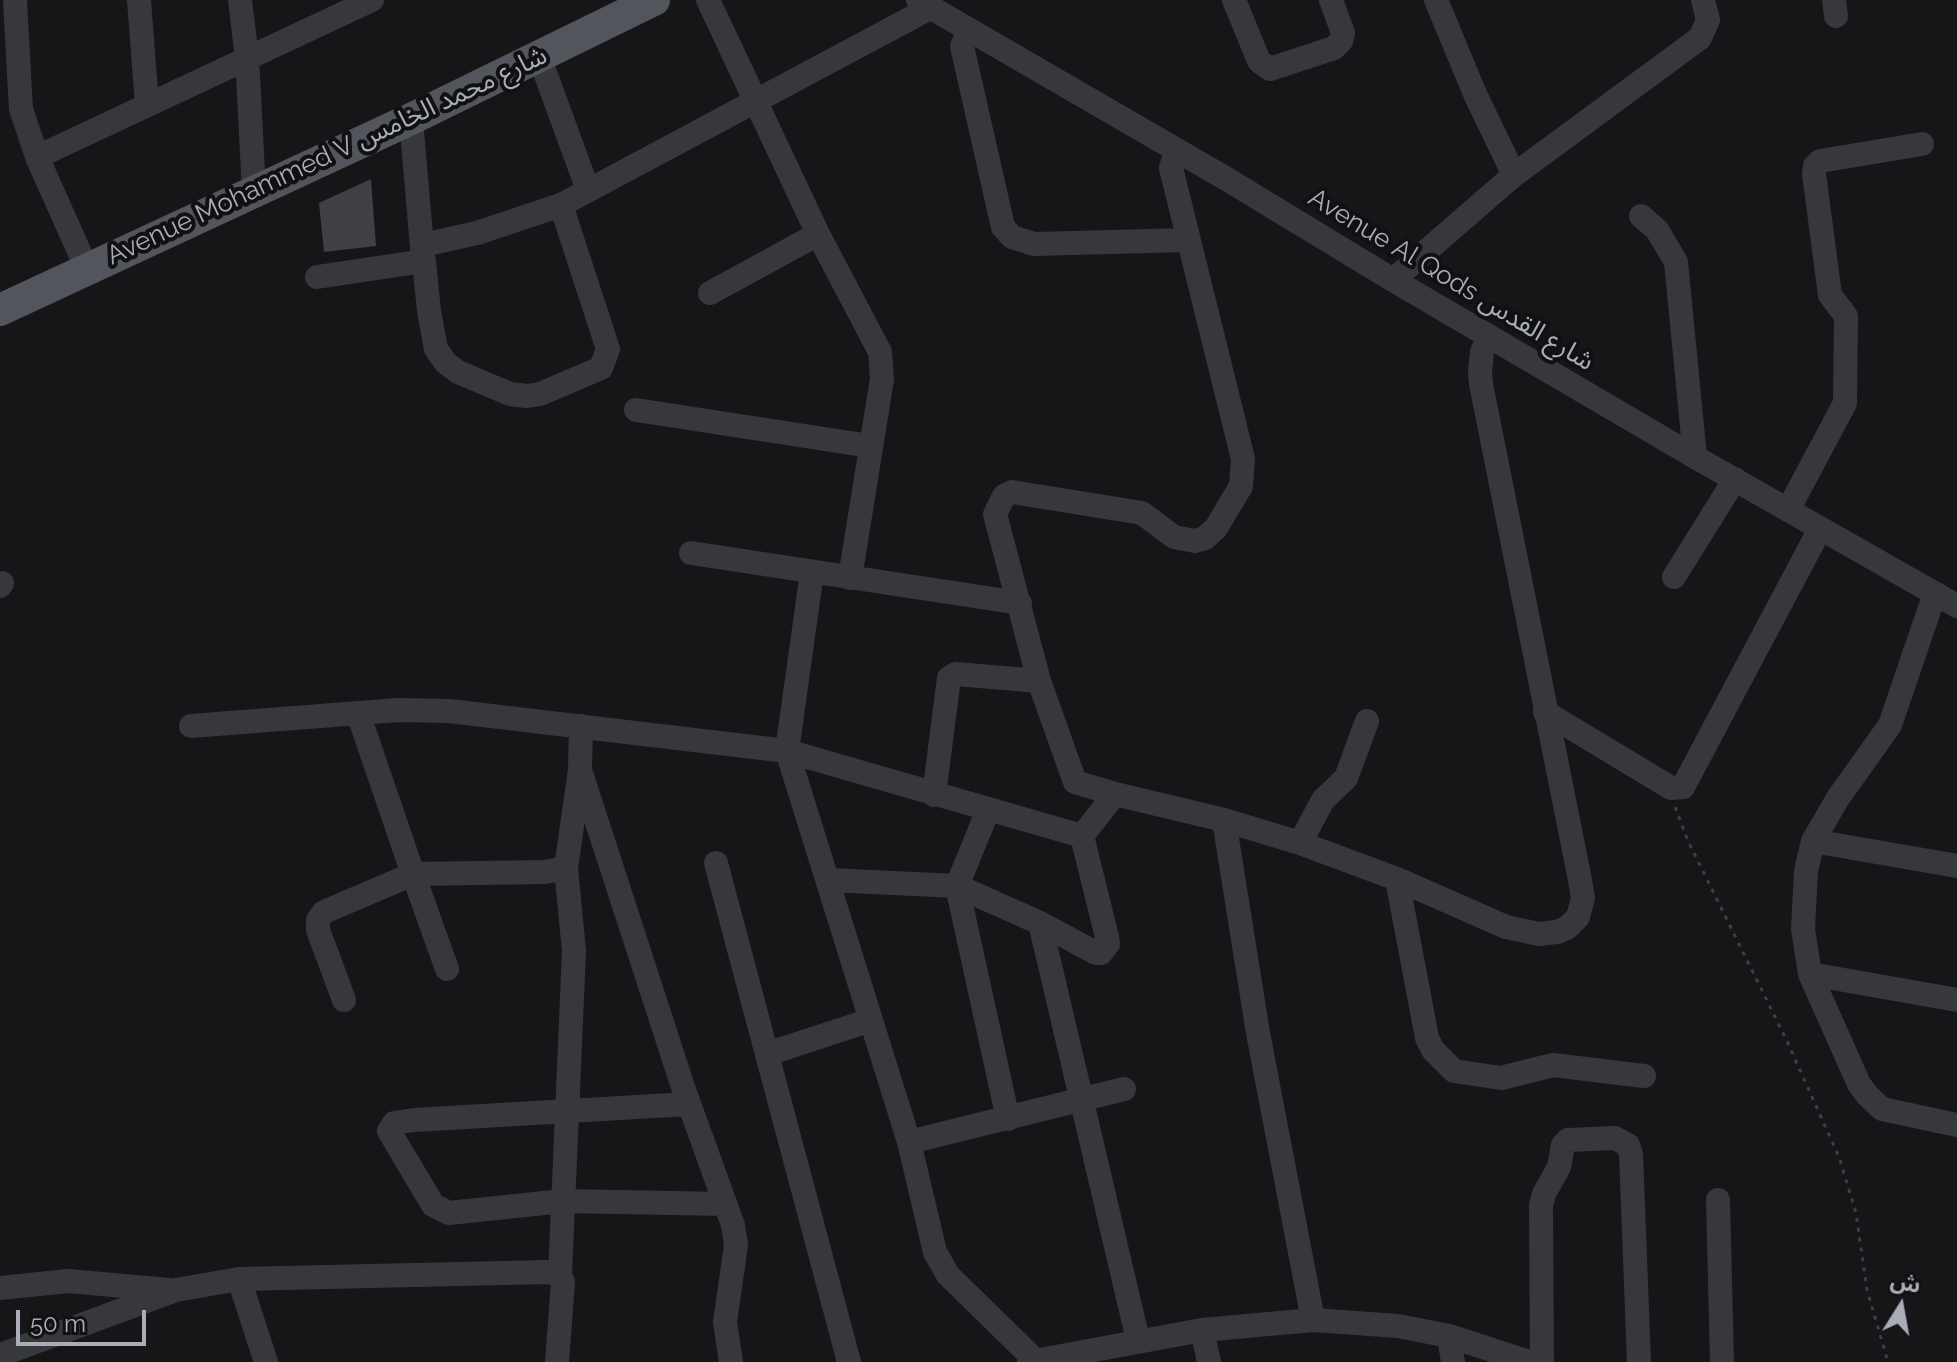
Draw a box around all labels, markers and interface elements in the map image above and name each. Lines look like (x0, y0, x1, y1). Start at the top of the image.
street label: Avenue Mohammed V شارع محمد الخامس (102, 40, 552, 272)
street label: Avenue Al Qods شارع القدس (1302, 182, 1600, 378)
north arrow (1861, 1266, 1941, 1346)
text: ش (1888, 1267, 1923, 1298)
scale bar (20, 1294, 150, 1344)
text: 50 m (30, 1309, 86, 1338)

